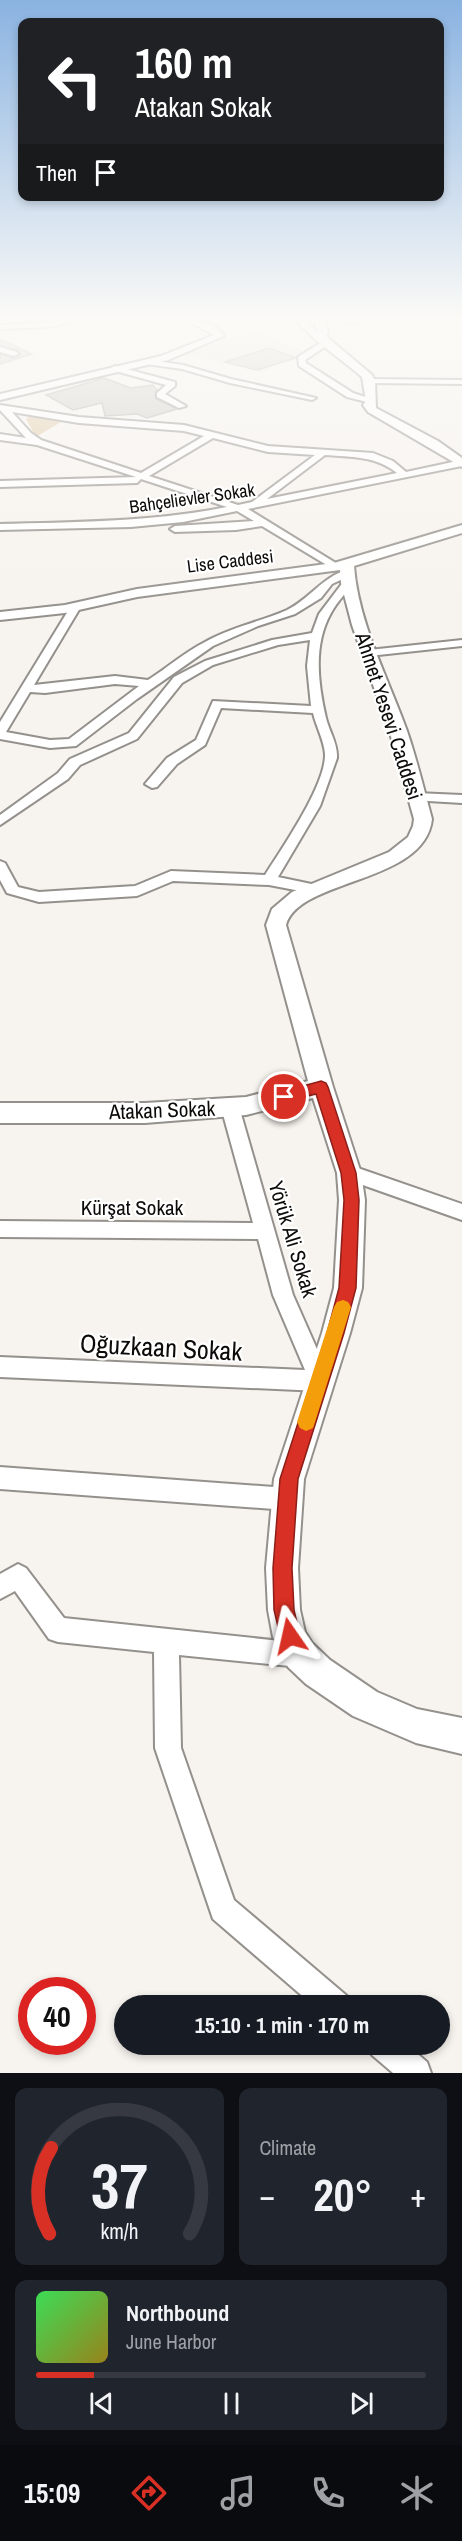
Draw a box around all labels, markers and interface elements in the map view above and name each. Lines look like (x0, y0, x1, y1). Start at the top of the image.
text: 160 m (135, 35, 233, 91)
icon: left (36, 42, 114, 120)
text: Atakan Sokak (135, 89, 272, 125)
icon: arrive (89, 156, 122, 189)
text: Then (36, 158, 77, 188)
street label: Bahçelievler Sokak (128, 477, 257, 519)
street label: Lise Caddesi (185, 543, 275, 579)
street label: Ahmet Yesevi Caddesi (348, 628, 430, 803)
pin (258, 1071, 309, 1122)
icon: arrive (267, 1080, 300, 1113)
street label: Atakan Sokak (107, 1094, 216, 1126)
street label: Yörük Ali Sokak (262, 1177, 325, 1301)
street label: Kürşat Sokak (81, 1193, 184, 1222)
street label: Oğuzkaan Sokak (79, 1325, 243, 1369)
position arrow (258, 1604, 322, 1668)
speed limit sign: 40 (18, 1977, 96, 2055)
text: 15:10 · 1 min · 170 m (195, 2010, 369, 2040)
text: Climate (260, 2134, 316, 2161)
text: 37 (91, 2143, 148, 2227)
text: 20° (313, 2164, 372, 2225)
text: − (260, 2173, 275, 2217)
text: + (410, 2173, 426, 2217)
text: km/h (100, 2217, 138, 2246)
text: Northbound (126, 2298, 229, 2328)
text: June Harbor (126, 2328, 216, 2355)
icon: previous (85, 2387, 118, 2420)
icon: pause (215, 2387, 248, 2420)
icon: next (345, 2387, 378, 2420)
icon: directions (128, 2472, 170, 2514)
icon: music (217, 2472, 259, 2514)
icon: phone (307, 2472, 349, 2514)
icon: climate (396, 2472, 438, 2514)
text: 15:09 (24, 2475, 80, 2511)

